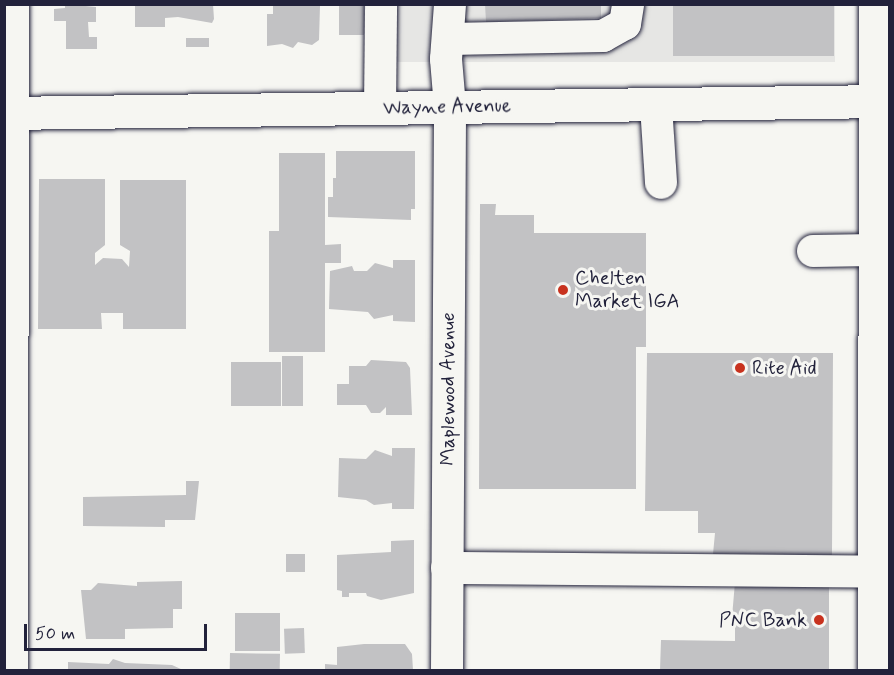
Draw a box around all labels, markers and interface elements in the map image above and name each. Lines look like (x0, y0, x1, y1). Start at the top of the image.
street label: Wayne Avenue (381, 94, 513, 120)
place label: Chelten Market IGA (575, 266, 684, 313)
marker: Chelten Market IGA (556, 283, 570, 297)
street label: Maplewood Avenue (436, 310, 460, 468)
place label: Rite Aid (752, 356, 817, 380)
marker: Rite Aid (733, 361, 747, 375)
place label: PNC Bank (719, 608, 807, 632)
scale bar (27, 612, 210, 650)
marker: PNC Bank (812, 613, 826, 627)
text: 50 m (35, 622, 75, 646)

